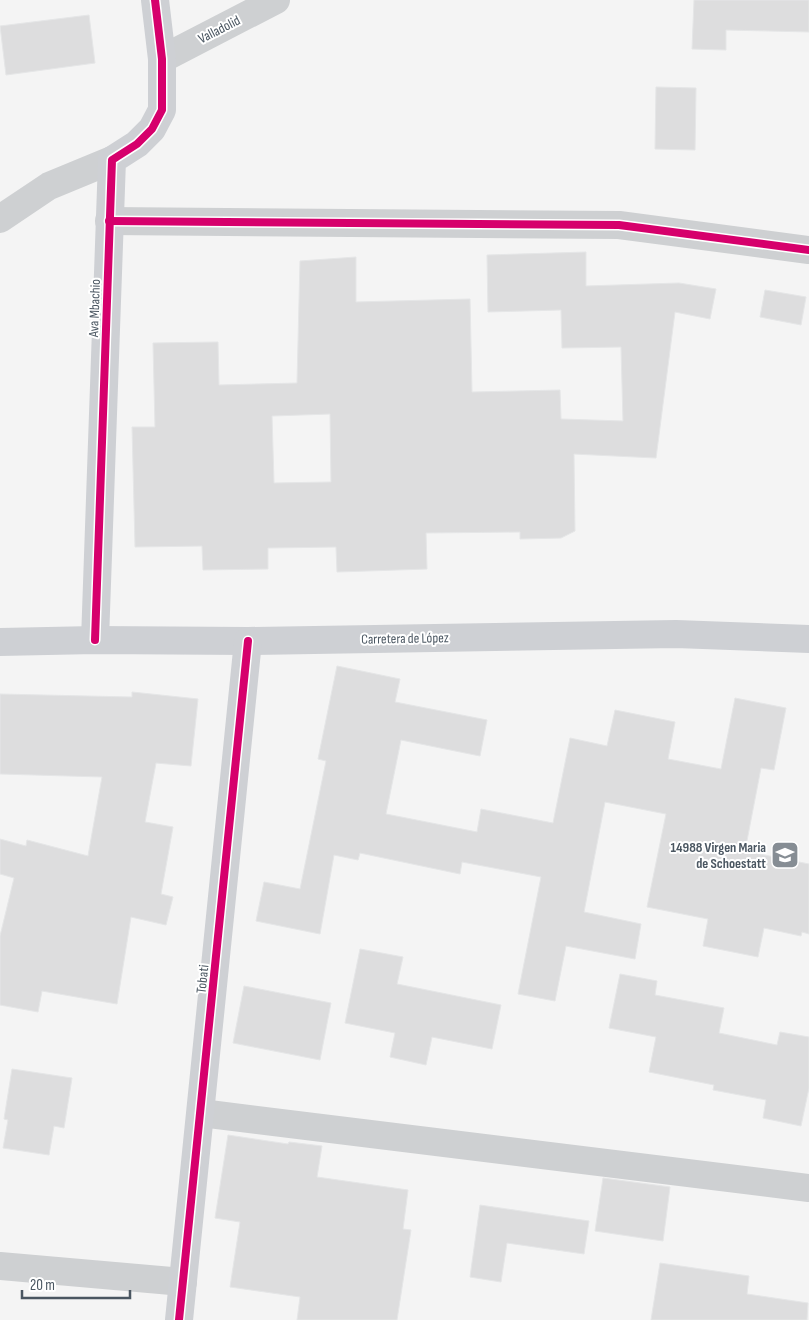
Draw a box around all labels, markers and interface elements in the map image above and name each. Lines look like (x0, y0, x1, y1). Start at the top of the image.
street label: Valladolid (195, 12, 243, 47)
street label: Ava Mbachio (85, 278, 104, 338)
street label: Carretera de López (361, 629, 449, 648)
place label: 14988 Virgen Maria de Schoestatt (670, 839, 766, 872)
school or university icon: 14988 Virgen Maria de Schoestatt (770, 840, 800, 870)
street label: Tobati (193, 964, 212, 994)
scale bar (22, 1268, 130, 1300)
text: 20 m (30, 1276, 55, 1295)

